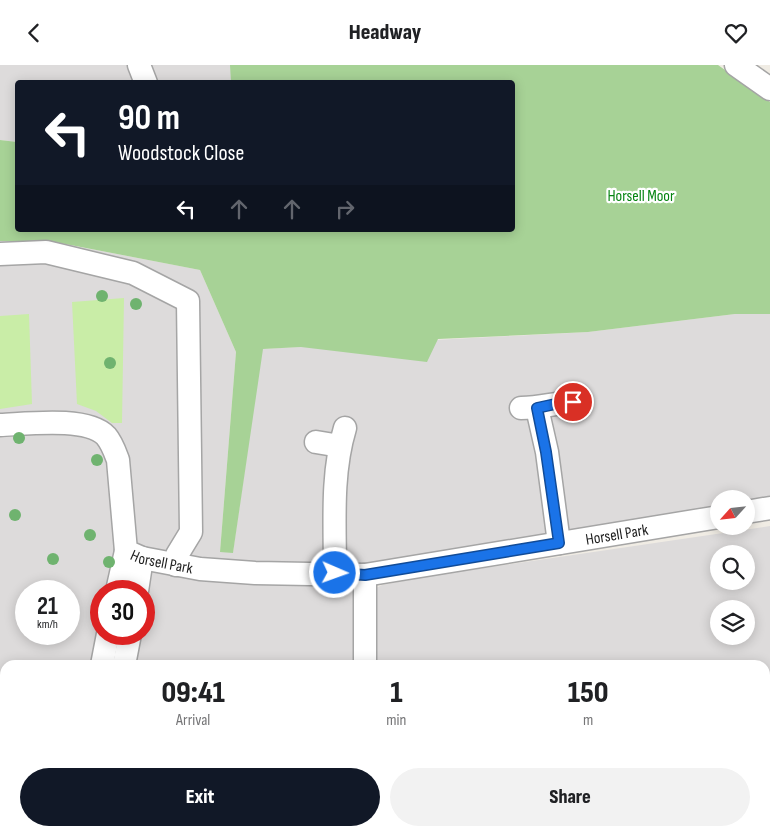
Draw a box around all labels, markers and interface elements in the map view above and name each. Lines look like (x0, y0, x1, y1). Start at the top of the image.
icon: back (20, 19, 48, 47)
text: Headway (349, 19, 421, 46)
icon: heart (722, 19, 750, 47)
text: 90 m (118, 97, 180, 140)
icon: left (35, 100, 100, 165)
text: Woodstock Close (118, 140, 244, 167)
park label: Horsell Moor (607, 187, 675, 206)
icon: left (172, 195, 200, 223)
icon: ahead (225, 195, 253, 223)
icon: ahead (278, 195, 306, 223)
icon: right (331, 195, 359, 223)
pin (552, 381, 594, 423)
icon: arrive (559, 388, 587, 416)
north arrow (710, 490, 755, 535)
map controls (710, 490, 755, 645)
street label: Horsell Park (584, 521, 650, 550)
button: search (710, 545, 755, 590)
street label: Horsell Park (127, 546, 194, 578)
position arrow (308, 546, 360, 598)
speed limit sign: 30 (90, 580, 155, 645)
text: 21 (37, 591, 58, 622)
button: layers (710, 600, 755, 645)
text: km/h (37, 617, 58, 632)
text: 09:41 (161, 675, 225, 711)
text: 1 (390, 675, 403, 711)
text: 150 (568, 675, 609, 711)
text: Arrival (176, 711, 210, 730)
text: min (386, 711, 406, 730)
text: m (583, 711, 593, 730)
button: Exit (20, 768, 380, 826)
button: Share (390, 768, 750, 826)

